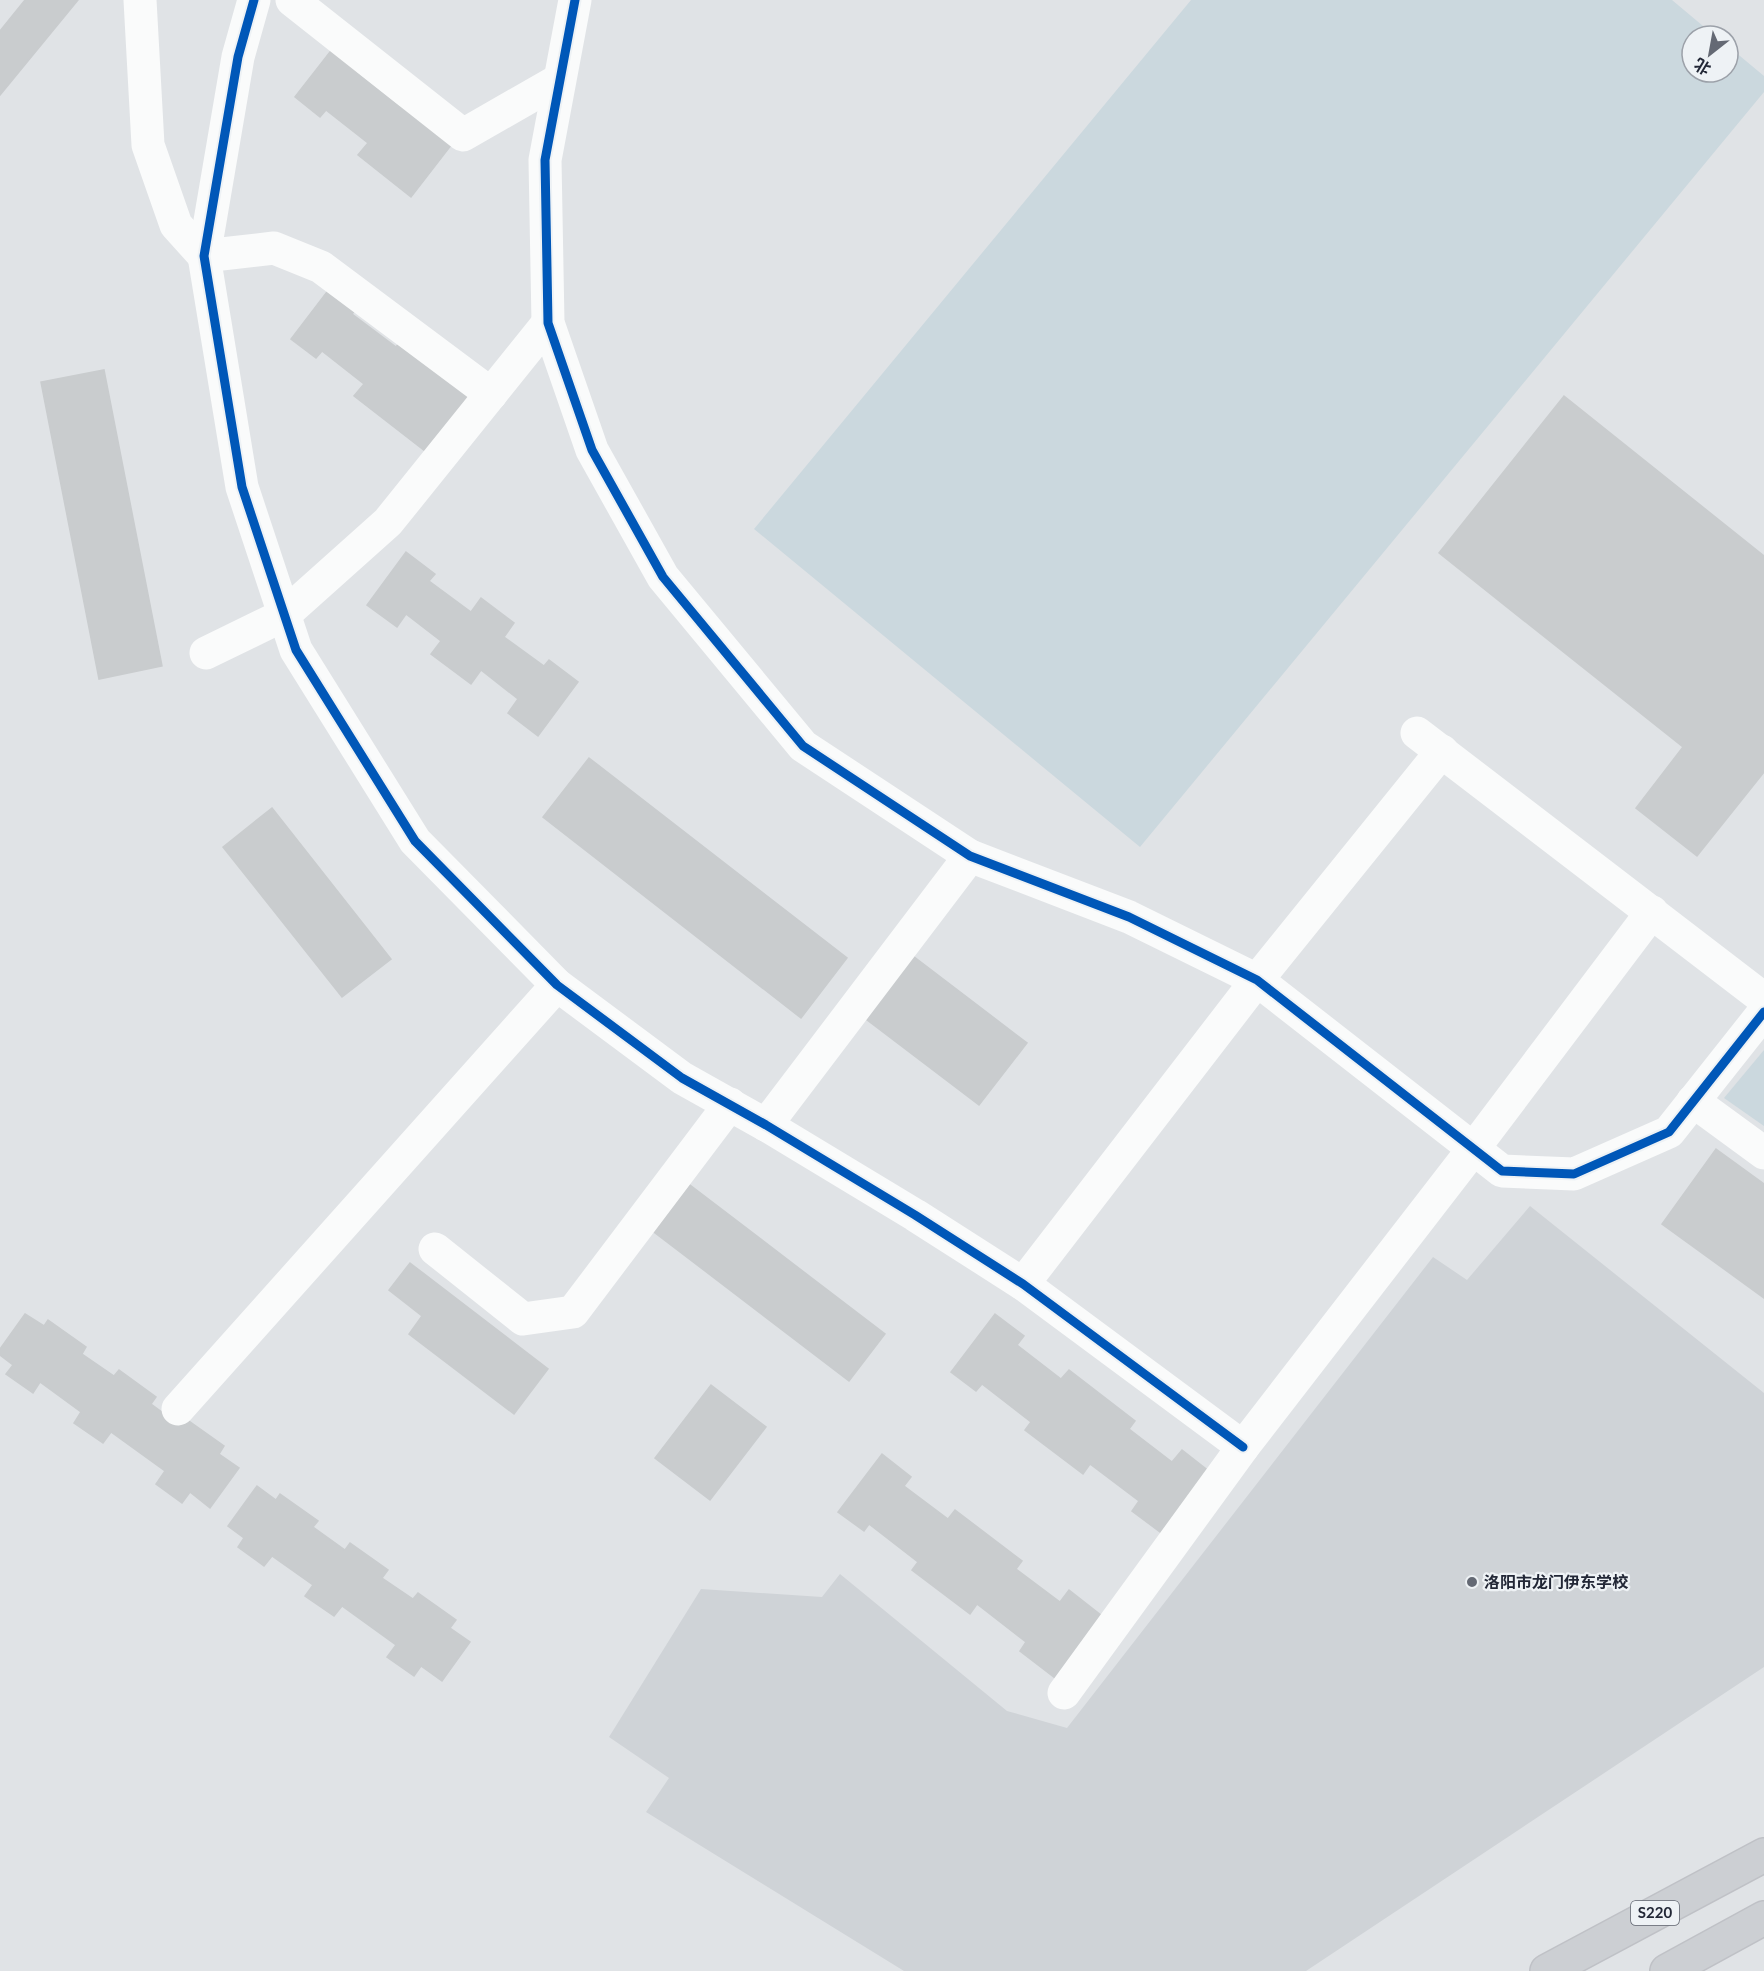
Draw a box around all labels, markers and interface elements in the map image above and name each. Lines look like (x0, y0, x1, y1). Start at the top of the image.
north arrow (1680, 24, 1740, 84)
text: 北 (1690, 55, 1714, 80)
place label: 洛阳市龙门伊东学校 (1484, 1572, 1629, 1591)
marker: 洛阳市龙门伊东学校 (1465, 1575, 1479, 1589)
road number: S220 (1631, 1901, 1679, 1925)

